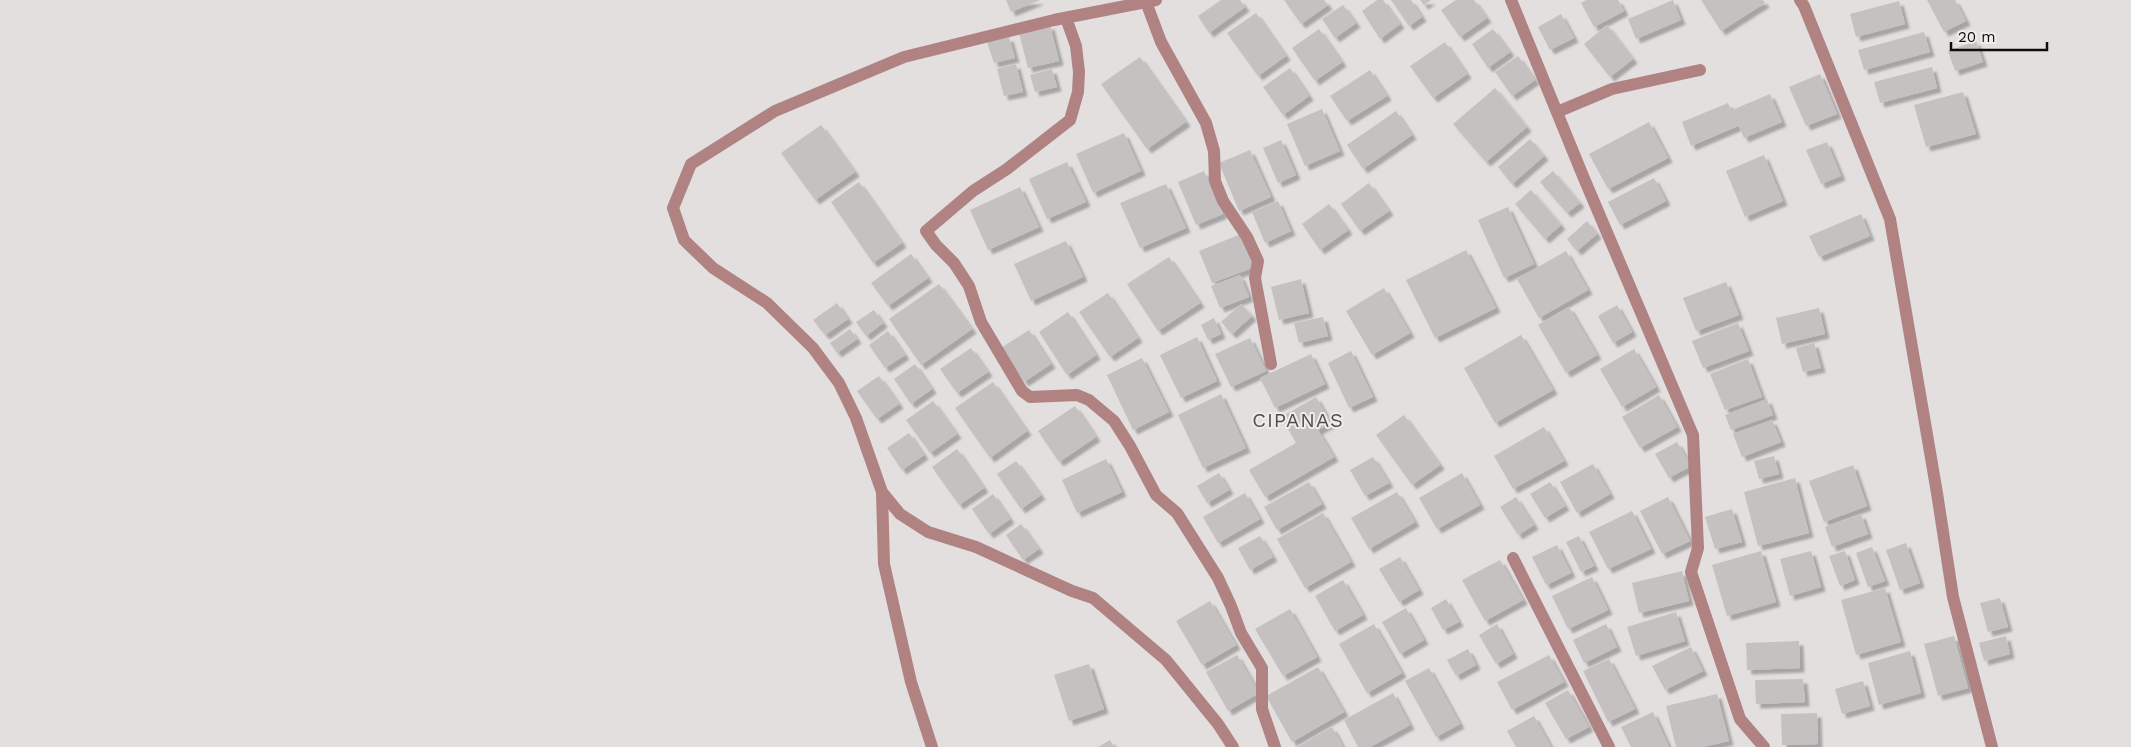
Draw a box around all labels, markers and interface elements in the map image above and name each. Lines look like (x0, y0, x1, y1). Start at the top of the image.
scale bar (1951, 20, 2047, 52)
text: 20 m (1958, 28, 1996, 46)
district label: CIPANAS (1252, 408, 1344, 432)

